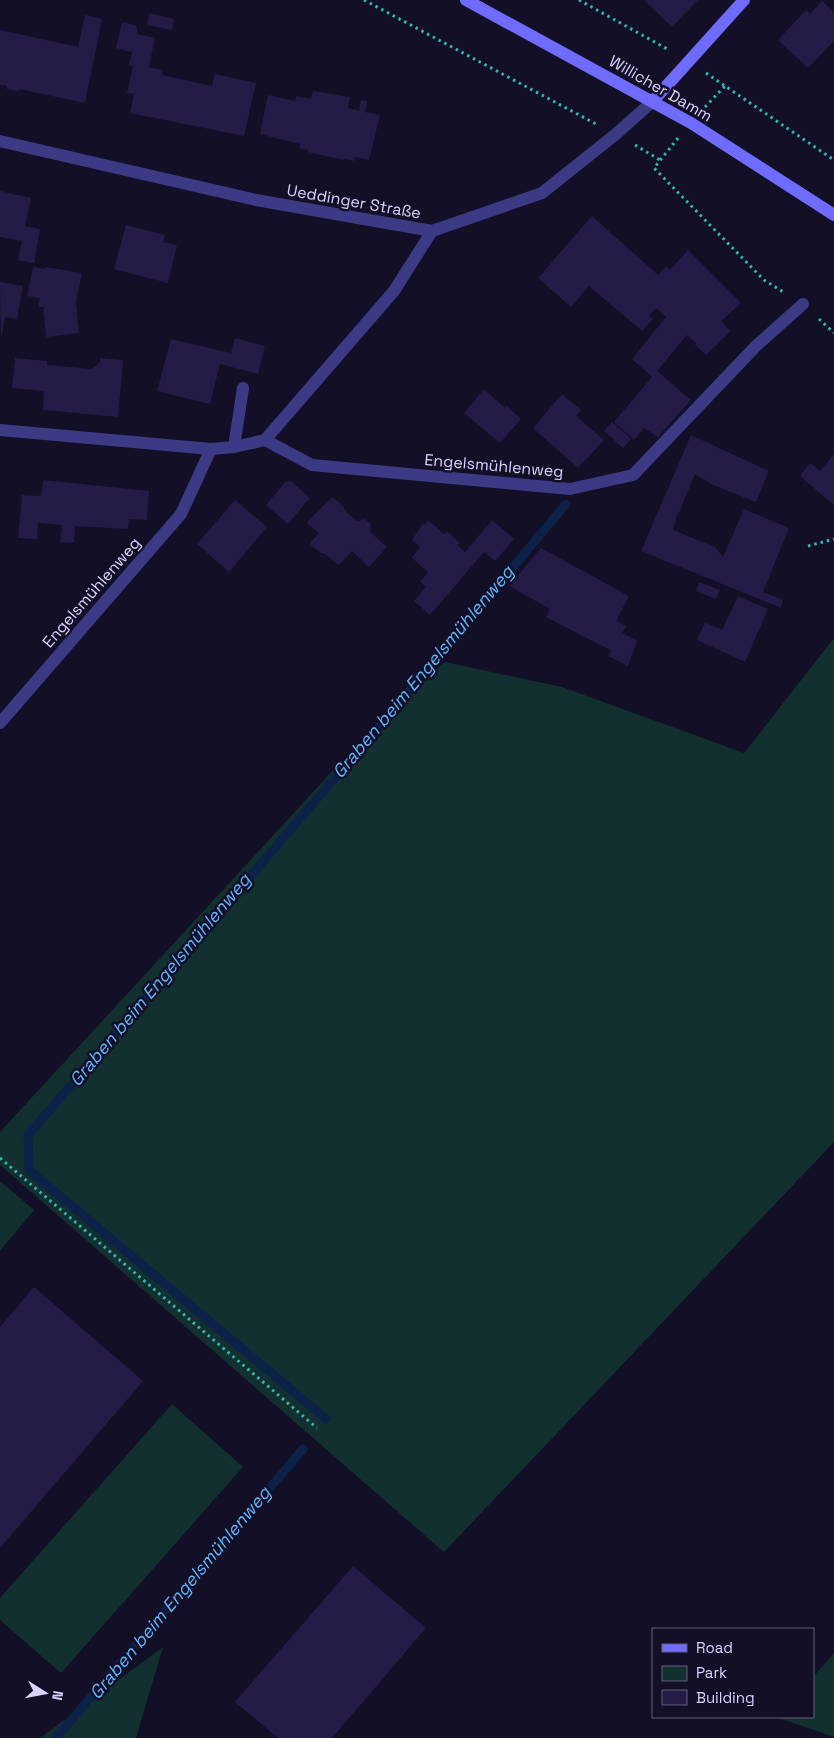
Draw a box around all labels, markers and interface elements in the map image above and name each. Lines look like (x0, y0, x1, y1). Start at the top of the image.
street label: Willicher Damm (605, 50, 716, 127)
street label: Ueddinger Straße (285, 179, 423, 224)
street label: Engelsmühlenweg (423, 449, 564, 482)
street label: Engelsmühlenweg (38, 533, 145, 652)
water label: Graben beim Engelsmühlenweg (327, 560, 519, 783)
water label: Graben beim Engelsmühlenweg (64, 868, 256, 1091)
water label: Graben beim Engelsmühlenweg (84, 1481, 276, 1704)
legend (652, 1628, 814, 1718)
text: Road (696, 1638, 733, 1657)
text: Park (696, 1663, 727, 1682)
north arrow (20, 1668, 70, 1718)
text: Building (696, 1688, 755, 1707)
text: N (48, 1689, 67, 1702)

